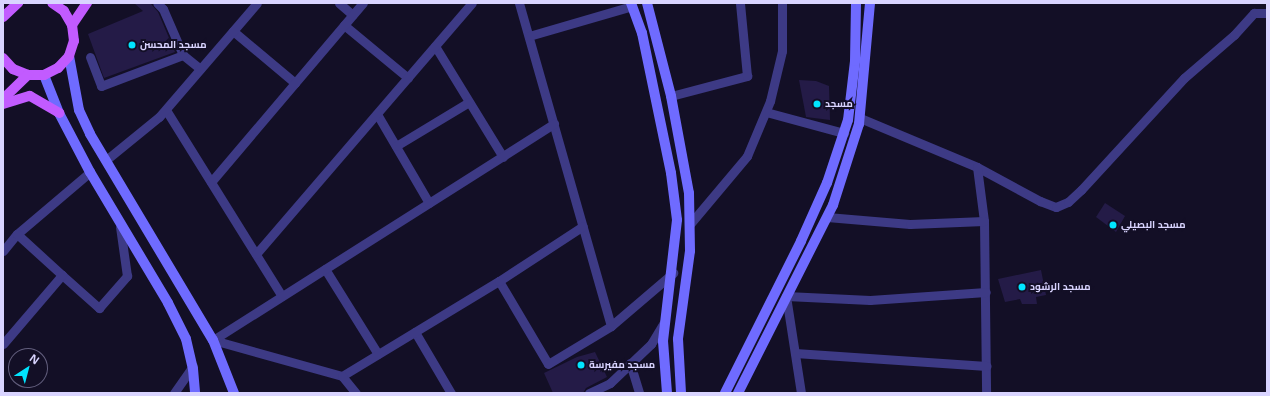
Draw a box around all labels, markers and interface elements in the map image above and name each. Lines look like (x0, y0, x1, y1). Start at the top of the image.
place label: مسجد المحسن (140, 39, 207, 51)
marker: مسجد المحسن (127, 40, 137, 50)
place label: مسجد (825, 98, 853, 110)
marker: مسجد (812, 99, 822, 109)
place label: مسجد البصيلي (1121, 219, 1186, 231)
marker: مسجد البصيلي (1108, 220, 1118, 230)
place label: مسجد الرشود (1030, 281, 1091, 293)
marker: مسجد الرشود (1017, 282, 1027, 292)
north arrow (8, 348, 48, 388)
text: N (27, 350, 43, 367)
place label: مسجد مفيرسة (589, 359, 655, 371)
marker: مسجد مفيرسة (576, 360, 586, 370)

